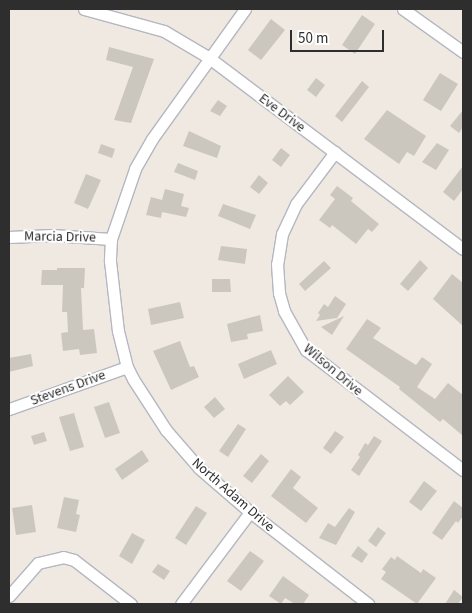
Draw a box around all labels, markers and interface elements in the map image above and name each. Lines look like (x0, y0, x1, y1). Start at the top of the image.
scale bar (292, 20, 386, 52)
text: 50 m (298, 28, 328, 49)
street label: Eve Drive (255, 90, 309, 136)
street label: Marcia Drive (24, 228, 96, 246)
street label: Wilson Drive (300, 340, 366, 400)
street label: Stevens Drive (28, 367, 108, 409)
street label: North Adam Drive (188, 455, 278, 535)

